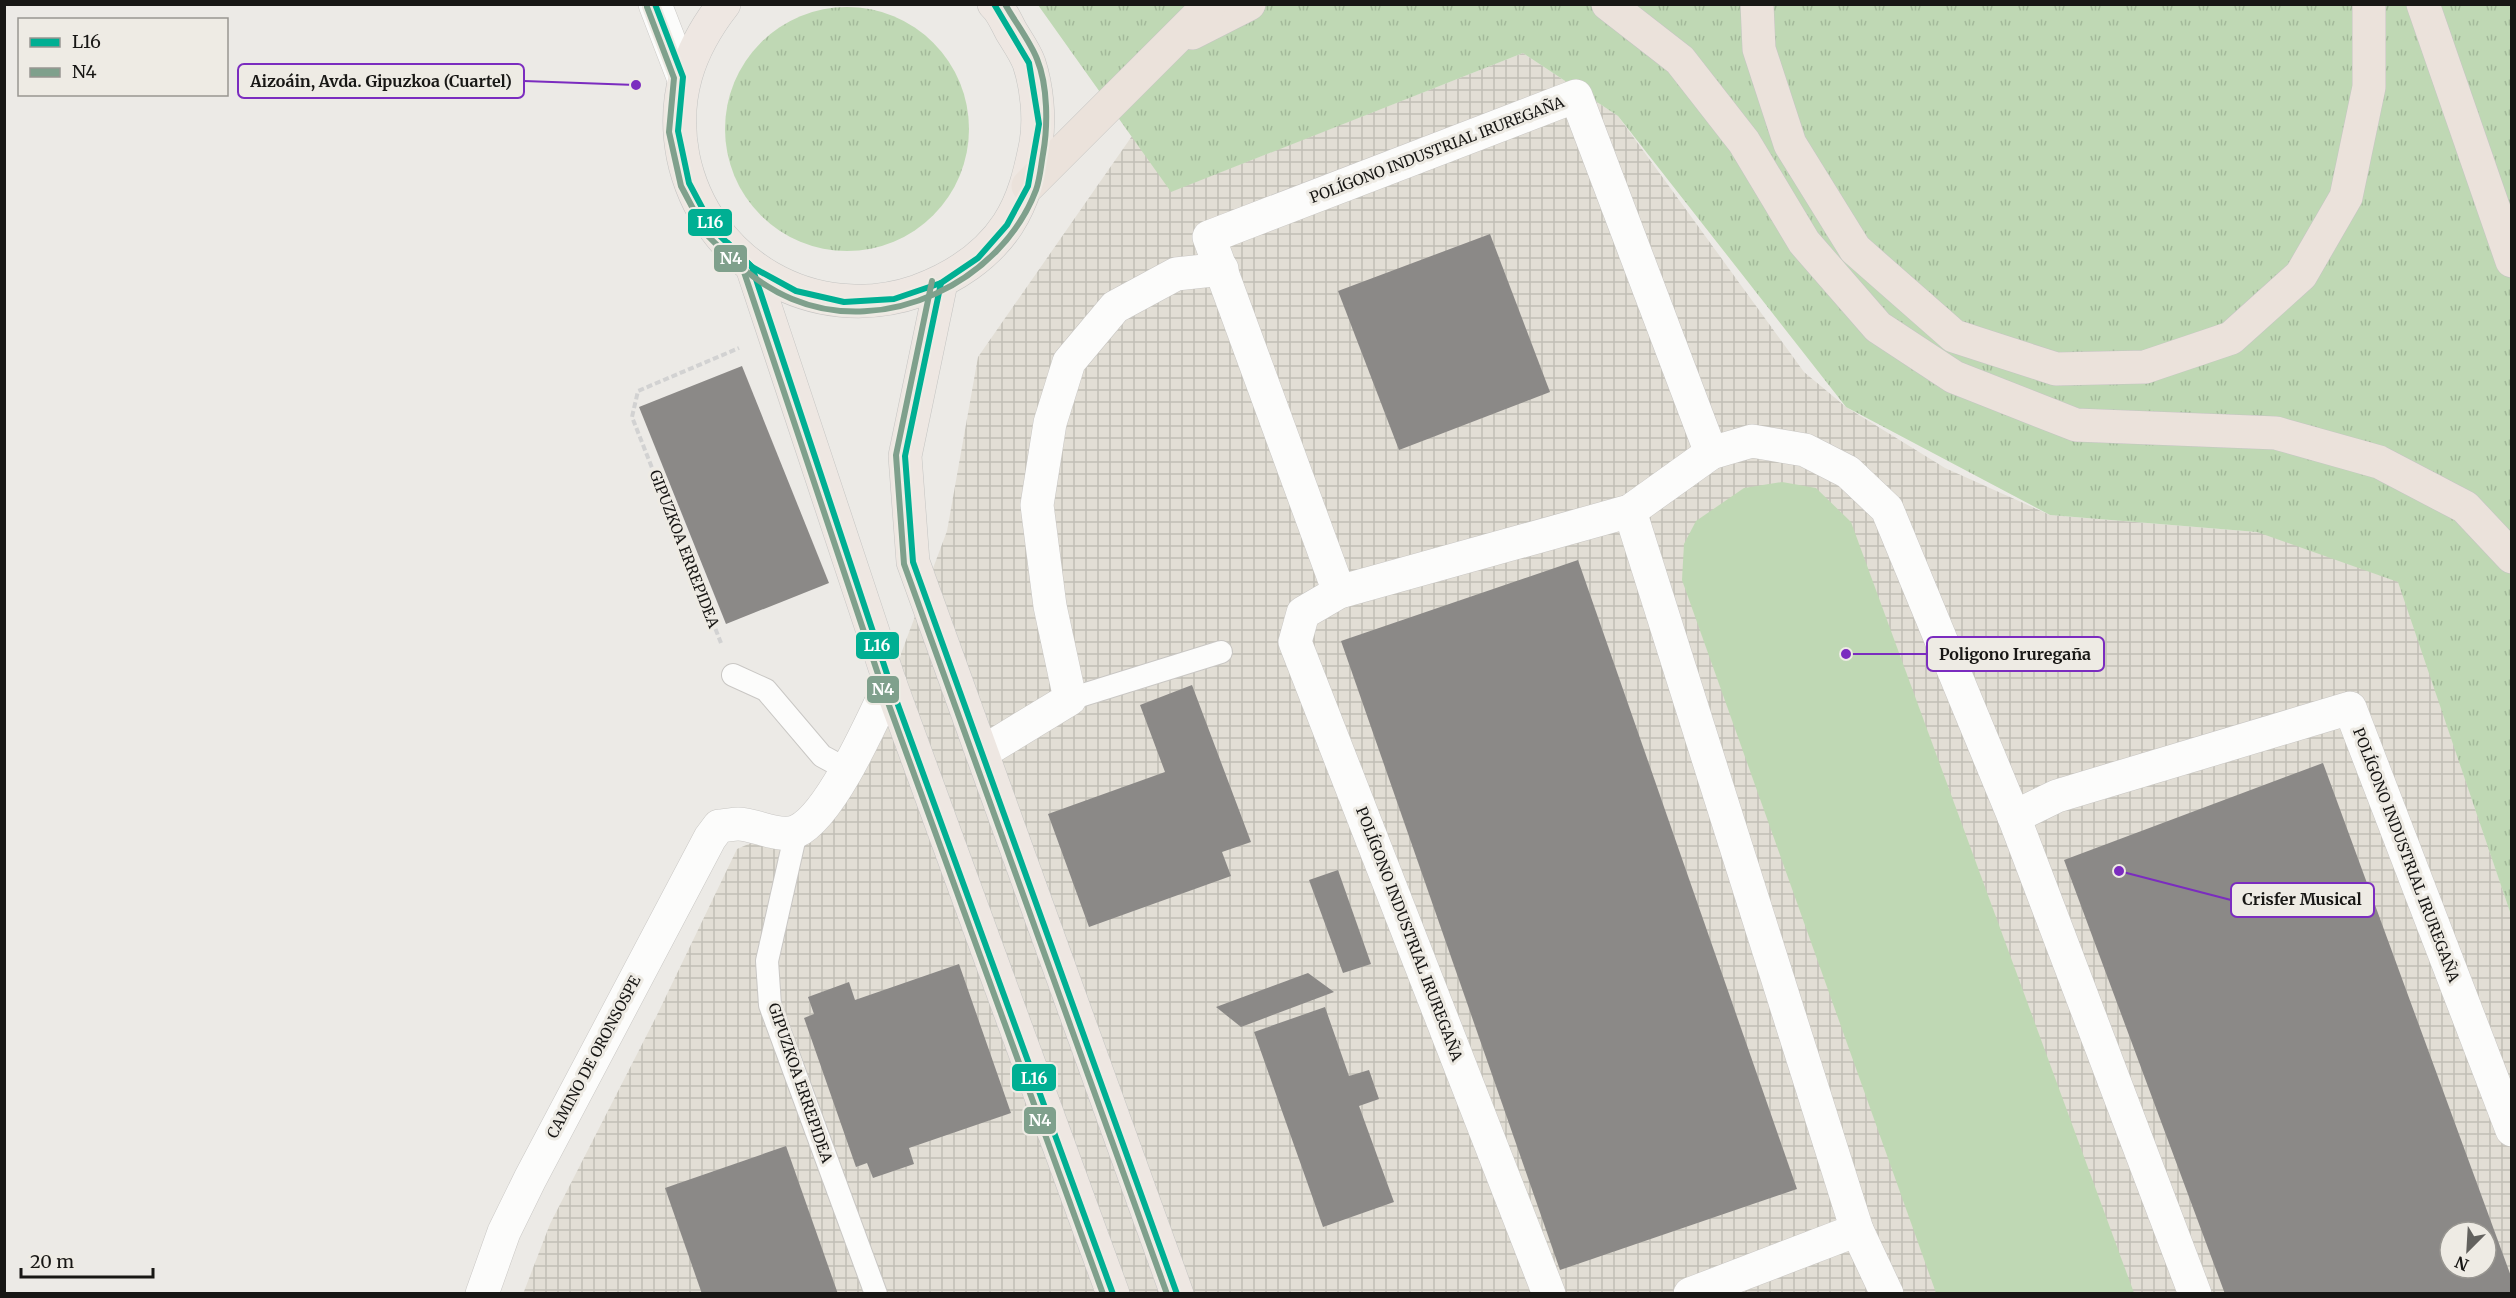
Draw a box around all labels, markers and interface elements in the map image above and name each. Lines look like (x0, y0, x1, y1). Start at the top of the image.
legend (18, 18, 228, 96)
text: L16 (72, 30, 101, 53)
text: N4 (72, 60, 97, 83)
callout: Aizoáin, Avda. Gipuzkoa (Cuartel) (238, 64, 524, 98)
text: Aizoáin, Avda. Gipuzkoa (Cuartel) (249, 71, 512, 92)
street label: POLÍGONO INDUSTRIAL IRUREGAÑA (1307, 91, 1567, 207)
line badge: L16 (687, 208, 733, 237)
text: L16 (697, 212, 723, 232)
line badge: N4 (713, 244, 748, 273)
text: N4 (720, 248, 742, 268)
street label: GIPUZKOA ERREPIDEA (646, 467, 724, 631)
line badge: L16 (855, 631, 900, 660)
text: L16 (864, 635, 890, 655)
callout: Poligono Iruregaña (1927, 637, 2104, 671)
text: Poligono Iruregaña (1939, 644, 2091, 664)
line badge: N4 (866, 675, 900, 704)
text: N4 (872, 679, 894, 699)
street label: POLÍGONO INDUSTRIAL IRUREGAÑA (2349, 725, 2465, 985)
street label: POLÍGONO INDUSTRIAL IRUREGAÑA (1352, 804, 1468, 1064)
callout: Crisfer Musical (2231, 883, 2374, 917)
text: Crisfer Musical (2242, 889, 2362, 909)
street label: CAMINO DE ORONSOSPE (543, 972, 645, 1141)
street label: GIPUZKOA ERREPIDEA (764, 1000, 837, 1166)
line badge: L16 (1011, 1063, 1057, 1092)
text: L16 (1021, 1068, 1047, 1088)
line badge: N4 (1023, 1106, 1057, 1135)
text: N4 (1029, 1110, 1051, 1130)
north arrow (2438, 1220, 2498, 1280)
scale bar (21, 1241, 153, 1279)
text: 20 m (30, 1250, 74, 1273)
text: N (2452, 1252, 2472, 1275)

